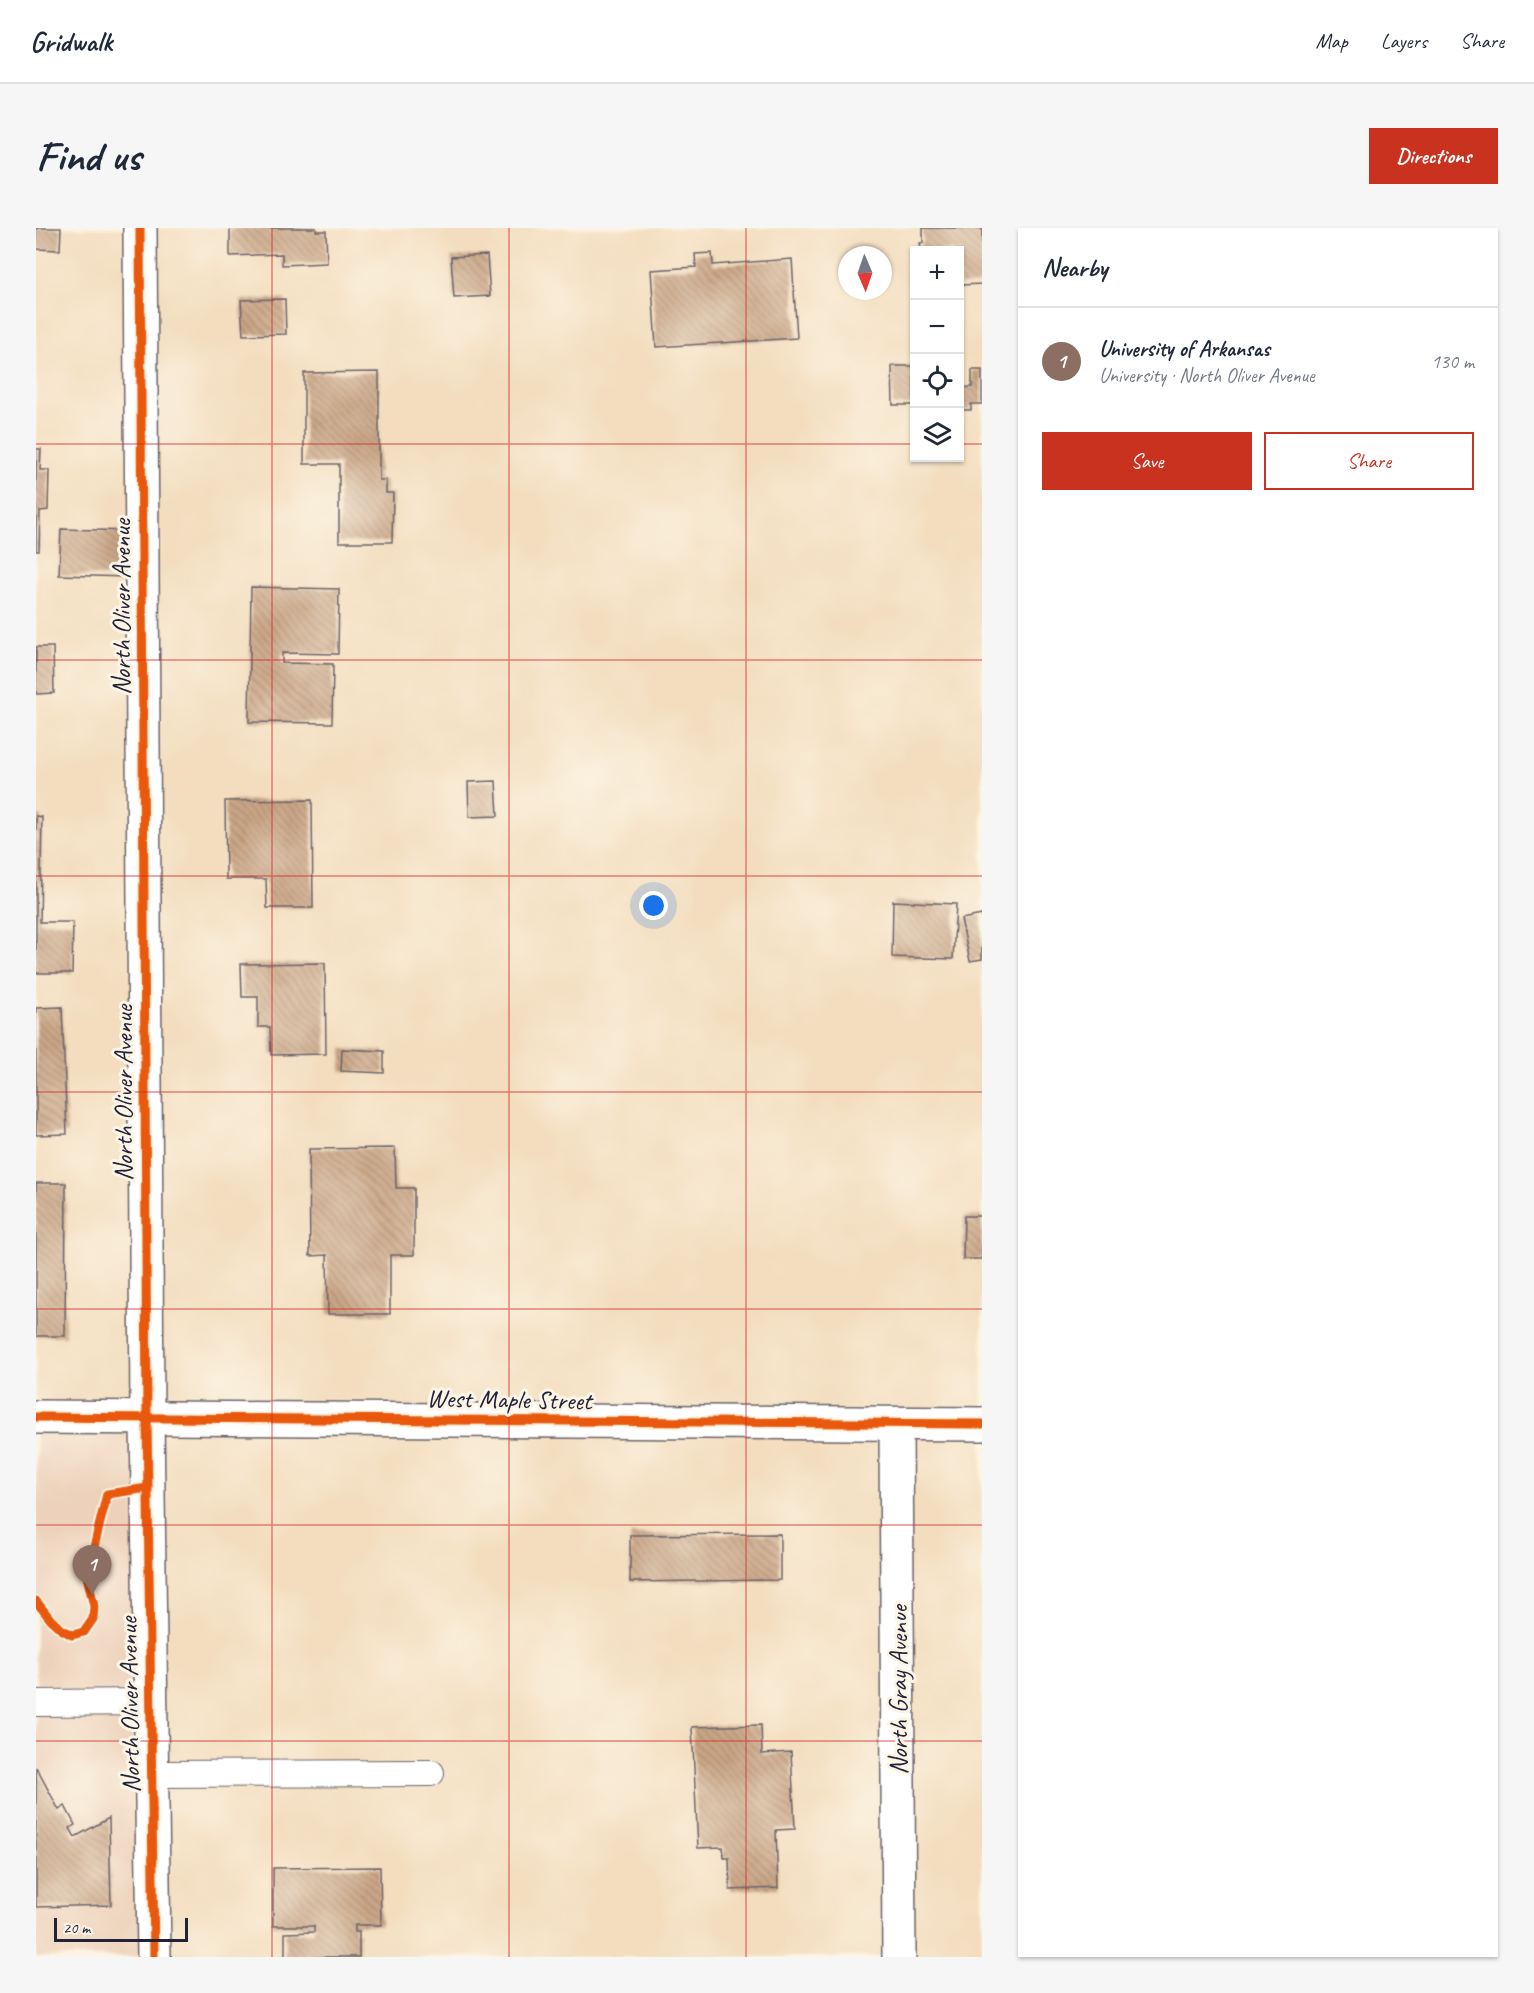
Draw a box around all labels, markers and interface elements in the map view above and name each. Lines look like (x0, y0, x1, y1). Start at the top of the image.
text: Gridwalk (30, 24, 112, 59)
text: Map (1315, 28, 1348, 54)
text: Layers (1381, 28, 1427, 54)
text: Share (1460, 28, 1504, 54)
button: Directions (1369, 128, 1498, 184)
text: Find us (36, 130, 141, 183)
north arrow (838, 246, 892, 300)
map controls (910, 246, 964, 462)
button: + (910, 246, 964, 300)
text: Nearby (1042, 251, 1107, 284)
button: − (910, 300, 964, 354)
text: University of Arkansas (1099, 335, 1270, 363)
text: 1 (1057, 349, 1066, 374)
text: 130 m (1431, 349, 1474, 374)
button: locate (910, 354, 964, 408)
text: University · North Oliver Avenue (1099, 363, 1314, 388)
button: layers (910, 408, 964, 462)
button: Save (1042, 432, 1252, 490)
button: Share (1264, 432, 1474, 490)
street label: North Oliver Avenue (105, 517, 138, 695)
your location (639, 891, 668, 920)
street label: North Oliver Avenue (107, 1003, 140, 1181)
street label: West Maple Street (426, 1382, 594, 1417)
pin: 1 (72, 1546, 112, 1595)
street label: North Gray Avenue (882, 1603, 915, 1775)
street label: North Oliver Avenue (111, 1615, 148, 1793)
scale bar (54, 1915, 188, 1942)
text: 20 m (63, 1918, 90, 1938)

